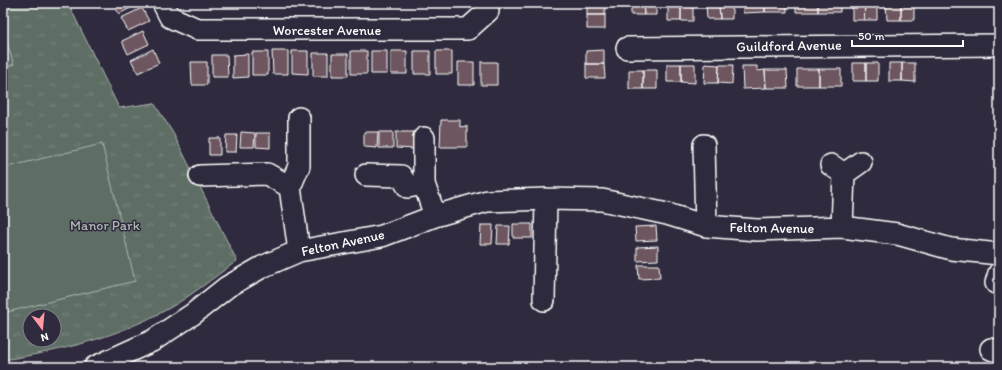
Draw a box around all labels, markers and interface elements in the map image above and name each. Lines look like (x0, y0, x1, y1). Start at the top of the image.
street label: Worcester Avenue (273, 22, 381, 39)
scale bar (852, 22, 963, 48)
text: 50 m (858, 29, 884, 43)
street label: Guildford Avenue (736, 37, 842, 55)
park label: Manor Park (70, 217, 141, 234)
street label: Felton Avenue (730, 219, 815, 237)
street label: Felton Avenue (300, 226, 387, 260)
north arrow (22, 308, 62, 348)
text: N (39, 330, 50, 344)

